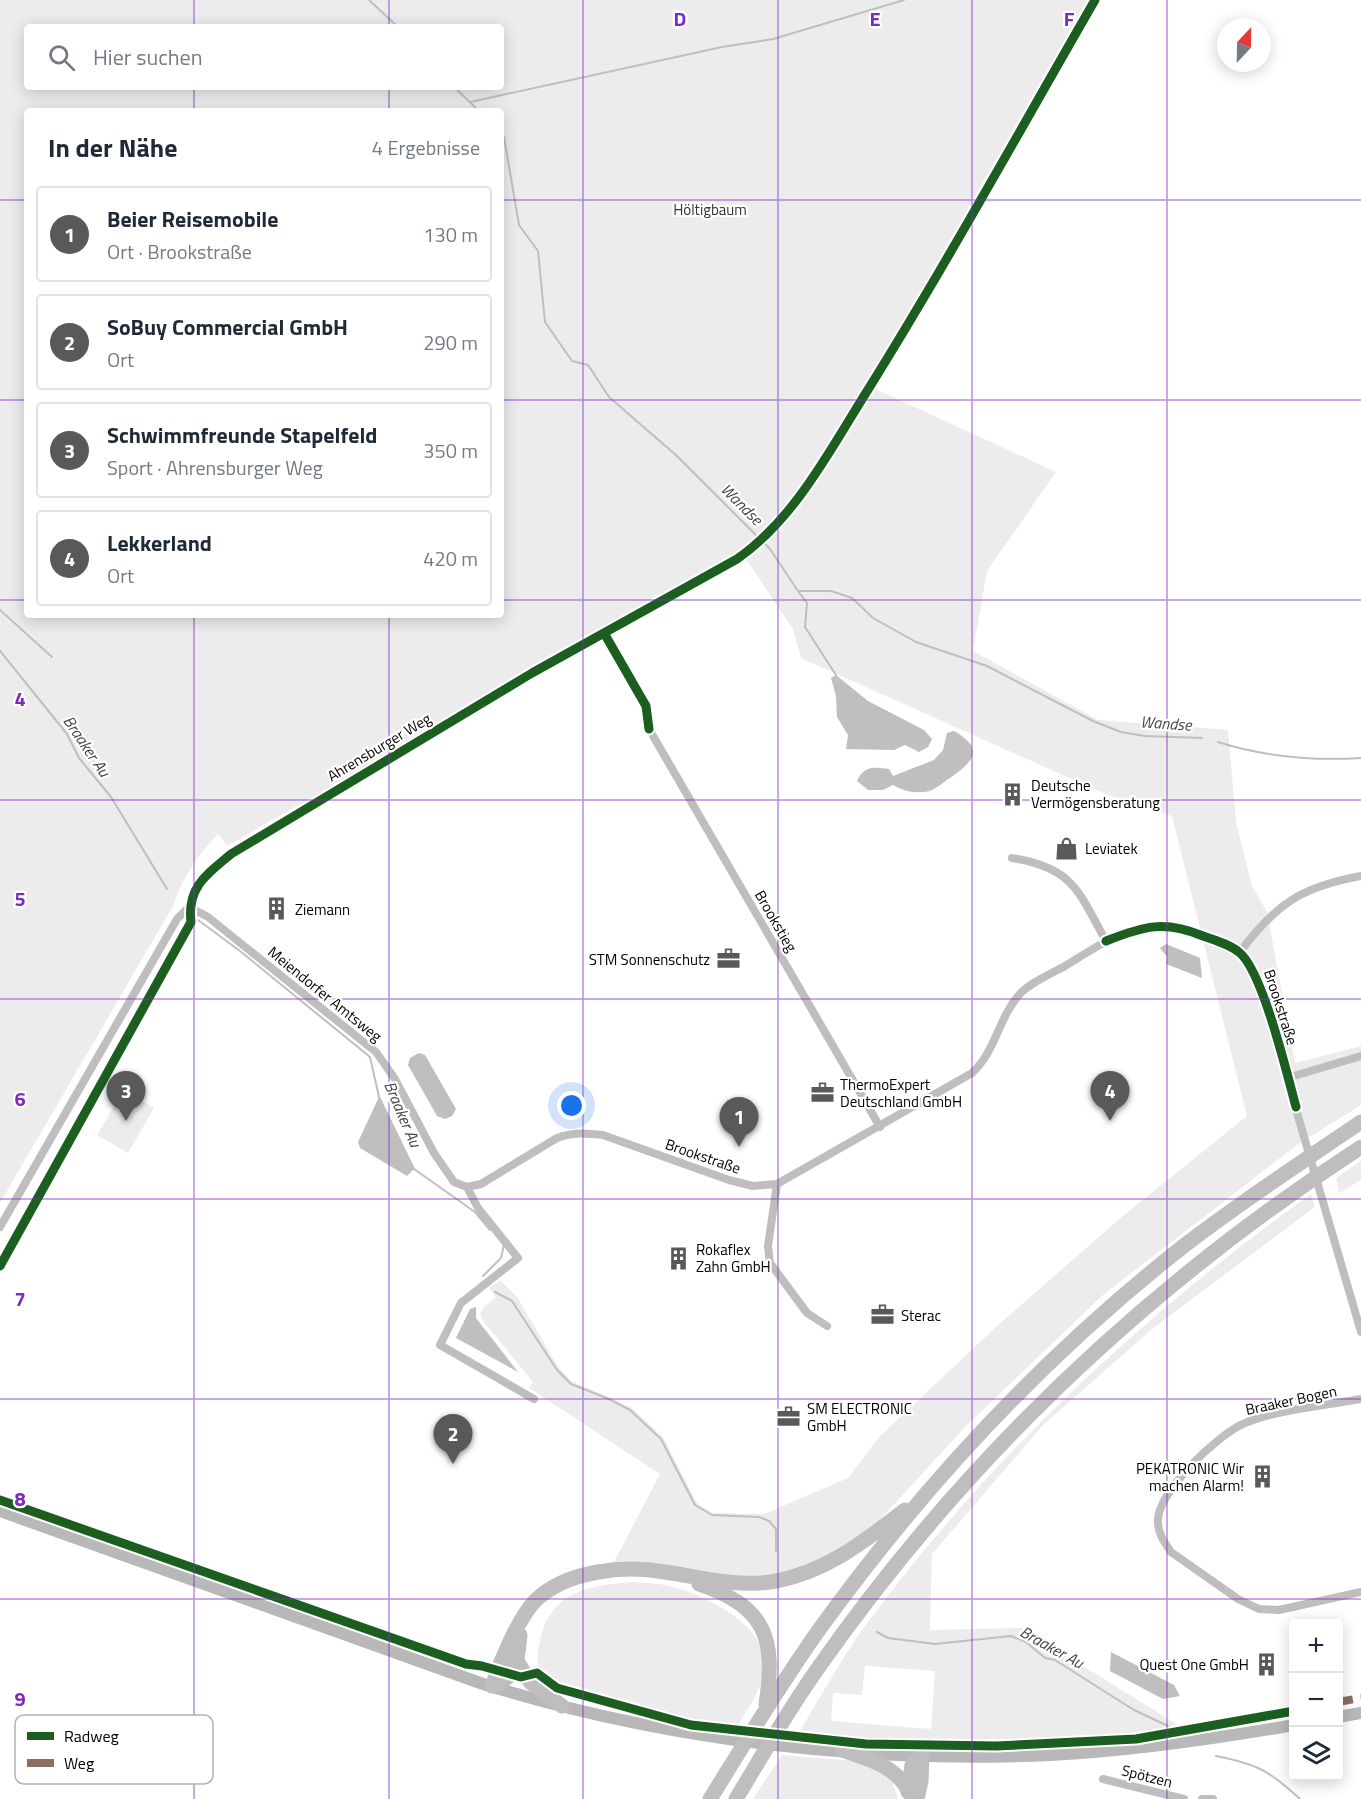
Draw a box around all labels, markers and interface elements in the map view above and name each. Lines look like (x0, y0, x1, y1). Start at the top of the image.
text: D (674, 3, 686, 34)
text: E (869, 3, 881, 34)
text: F (1064, 3, 1075, 34)
north arrow (1217, 18, 1271, 72)
search box (24, 24, 504, 90)
text: Hier suchen (93, 40, 202, 74)
icon: search (45, 41, 78, 74)
text: In der Nähe (48, 128, 177, 167)
text: 4 Ergebnisse (372, 132, 480, 163)
park label: Höltigbaum (673, 198, 747, 221)
text: Beier Reisemobile (107, 202, 278, 236)
text: 1 (64, 219, 75, 250)
text: 130 m (423, 219, 478, 250)
text: Ort · Brookstraße (107, 236, 252, 267)
text: SoBuy Commercial GmbH (107, 310, 348, 344)
text: 2 (64, 327, 75, 358)
text: 290 m (423, 327, 478, 358)
text: Ort (107, 344, 134, 375)
text: Schwimmfreunde Stapelfeld (107, 418, 377, 452)
text: 3 (64, 435, 75, 466)
text: 350 m (423, 435, 478, 466)
text: Sport · Ahrensburger Weg (107, 452, 323, 483)
water label: Wandse (715, 477, 770, 532)
text: Lekkerland (107, 526, 212, 560)
text: 4 (64, 543, 75, 574)
text: 420 m (423, 543, 478, 574)
text: Ort (107, 560, 134, 591)
text: 4 (14, 683, 26, 714)
street label: Ahrensburger Weg (323, 707, 436, 787)
water label: Wandse (1140, 709, 1194, 737)
water label: Braaker Au (58, 710, 117, 782)
place label: Deutsche Vermögensberatung (1031, 774, 1160, 814)
building icon: Deutsche Vermögensberatung (1000, 781, 1026, 807)
shop icon: Leviatek (1054, 835, 1080, 861)
place label: Leviatek (1085, 837, 1138, 860)
text: 5 (14, 883, 26, 914)
street label: Brookstieg (749, 886, 803, 956)
building icon: Ziemann (264, 896, 290, 922)
place label: Ziemann (295, 898, 350, 921)
street label: Meiendorfer Amtsweg (263, 941, 387, 1048)
office icon: STM Sonnenschutz (715, 946, 741, 972)
place label: STM Sonnenschutz (589, 948, 710, 971)
street label: Brookstraße (1258, 966, 1304, 1048)
pin: 3 (106, 1072, 146, 1121)
pin: 4 (1090, 1072, 1130, 1121)
place label: ThermoExpert Deutschland GmbH (840, 1073, 962, 1113)
water label: Braaker Au (378, 1077, 428, 1152)
office icon: ThermoExpert Deutschland GmbH (809, 1080, 835, 1106)
text: 6 (14, 1083, 26, 1114)
your location (557, 1091, 586, 1120)
pin: 1 (720, 1098, 758, 1147)
street label: Brookstraße (662, 1132, 744, 1180)
place label: Rokaflex Zahn GmbH (696, 1238, 771, 1278)
building icon: Rokaflex Zahn GmbH (665, 1245, 691, 1271)
text: 7 (14, 1283, 26, 1314)
office icon: Sterac (870, 1302, 896, 1328)
place label: Sterac (901, 1304, 941, 1327)
street label: Braaker Bogen (1243, 1379, 1339, 1421)
place label: SM ELECTRONIC GmbH (807, 1397, 912, 1437)
office icon: SM ELECTRONIC GmbH (776, 1404, 802, 1430)
pin: 2 (434, 1414, 472, 1464)
place label: PEKATRONIC Wir machen Alarm! (1136, 1457, 1244, 1497)
building icon: PEKATRONIC Wir machen Alarm! (1249, 1464, 1275, 1490)
text: 8 (14, 1483, 26, 1514)
map controls (1289, 1619, 1343, 1781)
button: + (1289, 1619, 1343, 1673)
water label: Braaker Au (1016, 1620, 1089, 1675)
building icon: Quest One GmbH (1254, 1651, 1280, 1677)
place label: Quest One GmbH (1139, 1653, 1249, 1676)
button: − (1289, 1673, 1343, 1727)
text: 9 (14, 1683, 26, 1714)
legend (15, 1715, 213, 1784)
text: Radweg (64, 1724, 119, 1748)
button: layers (1289, 1727, 1343, 1781)
text: Weg (64, 1751, 94, 1775)
street label: Spötzen (1119, 1759, 1175, 1793)

